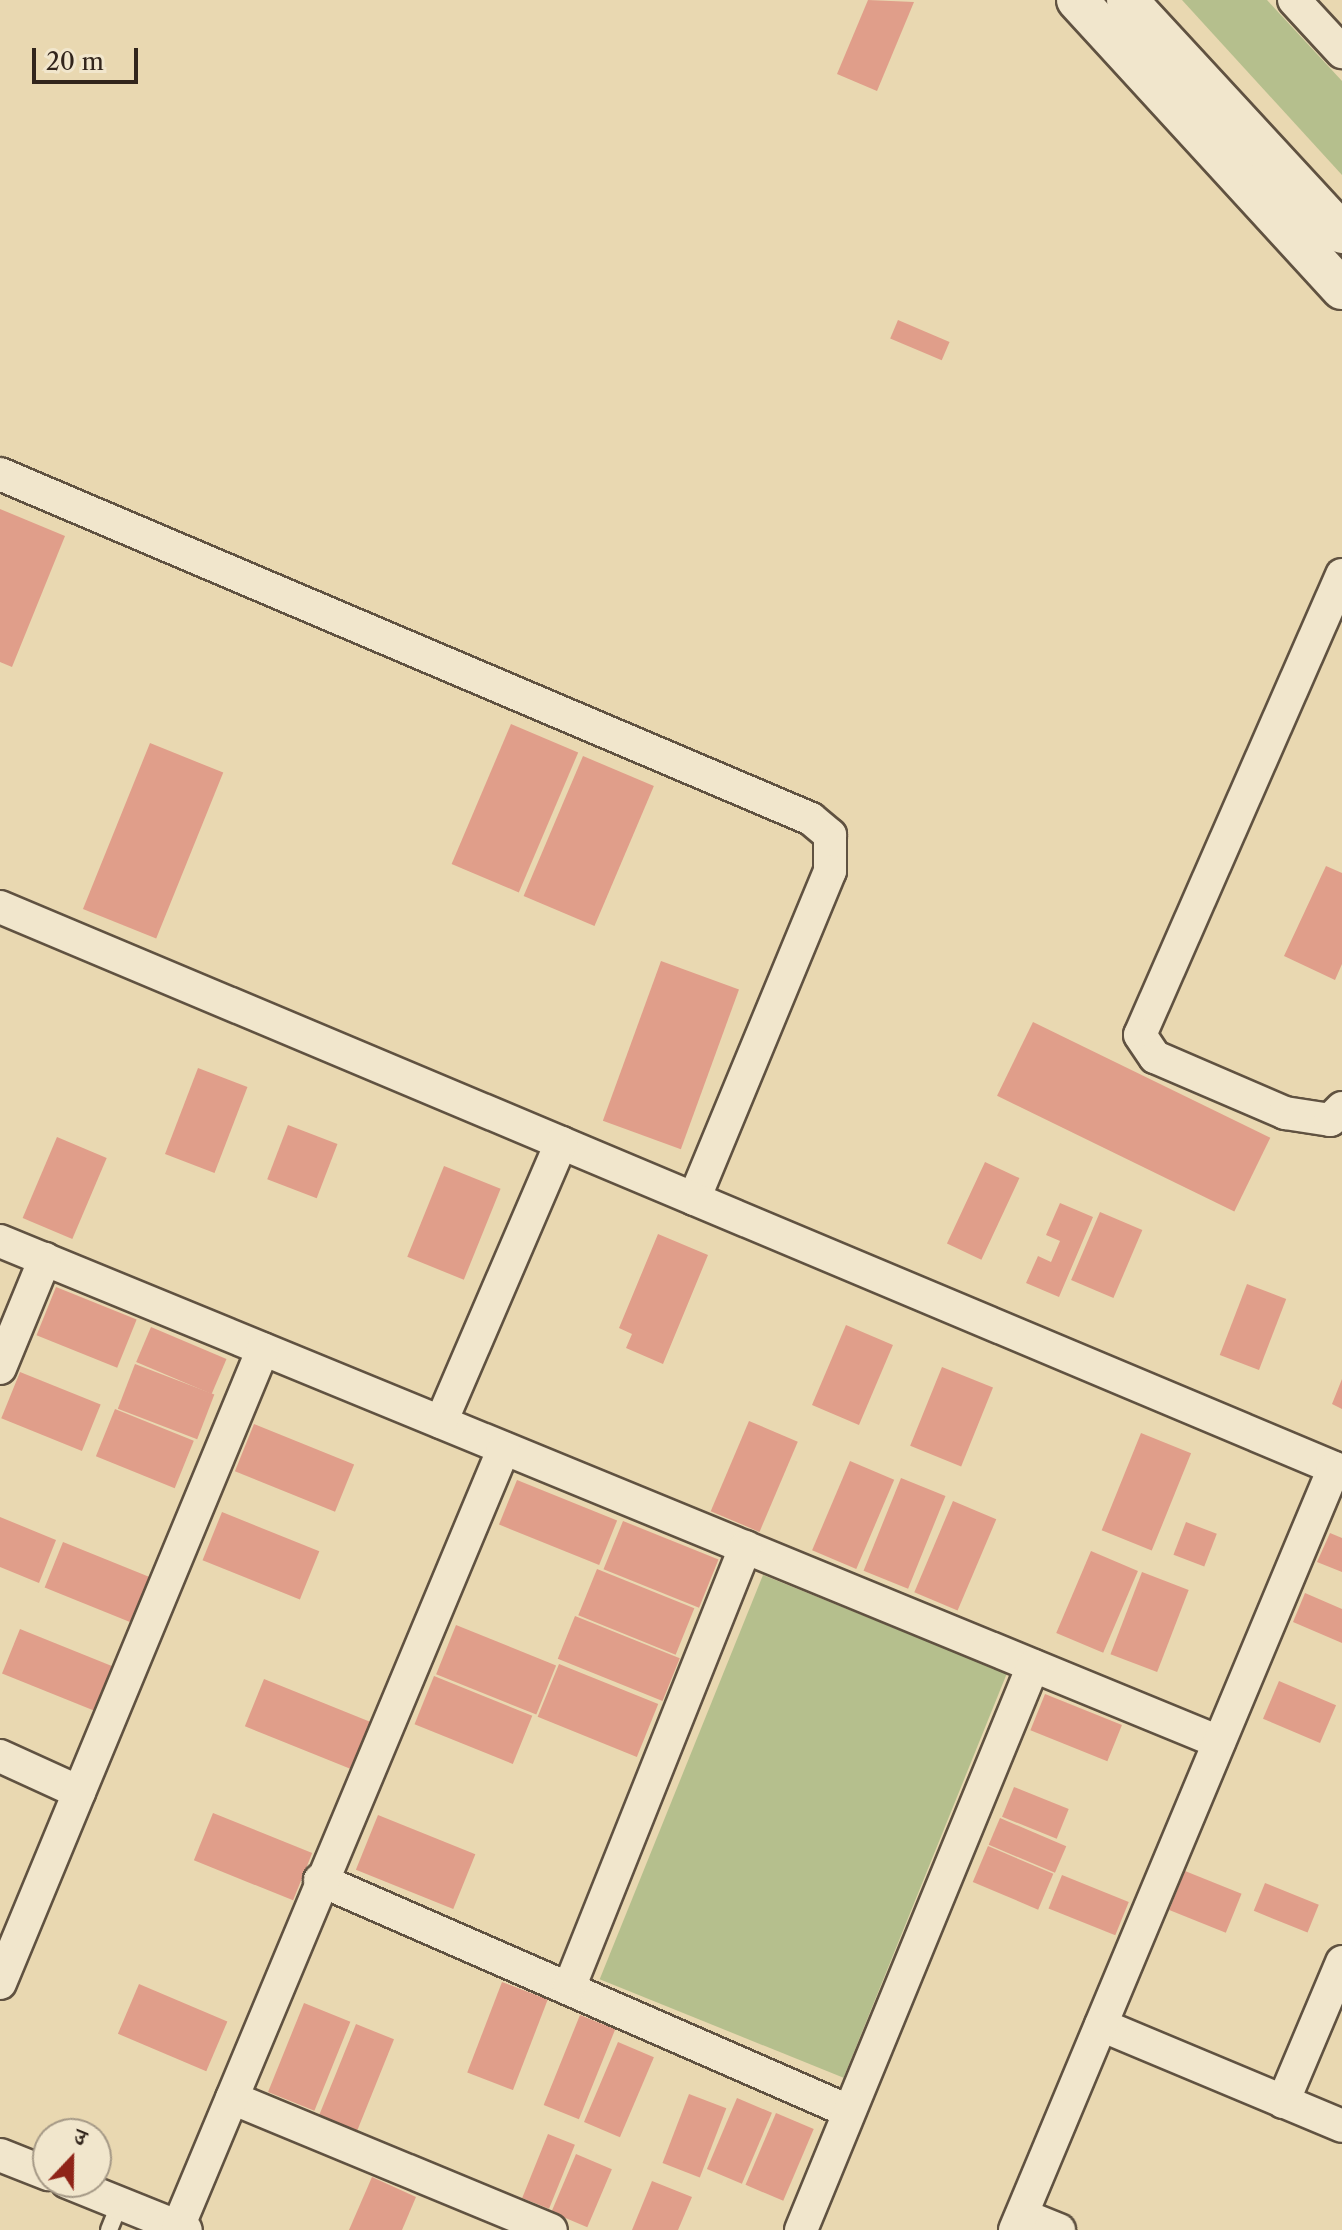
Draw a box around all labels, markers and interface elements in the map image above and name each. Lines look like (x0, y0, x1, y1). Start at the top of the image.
scale bar (36, 32, 142, 82)
text: 20 m (46, 47, 104, 76)
north arrow (32, 2118, 112, 2198)
text: उ (70, 2123, 91, 2152)

